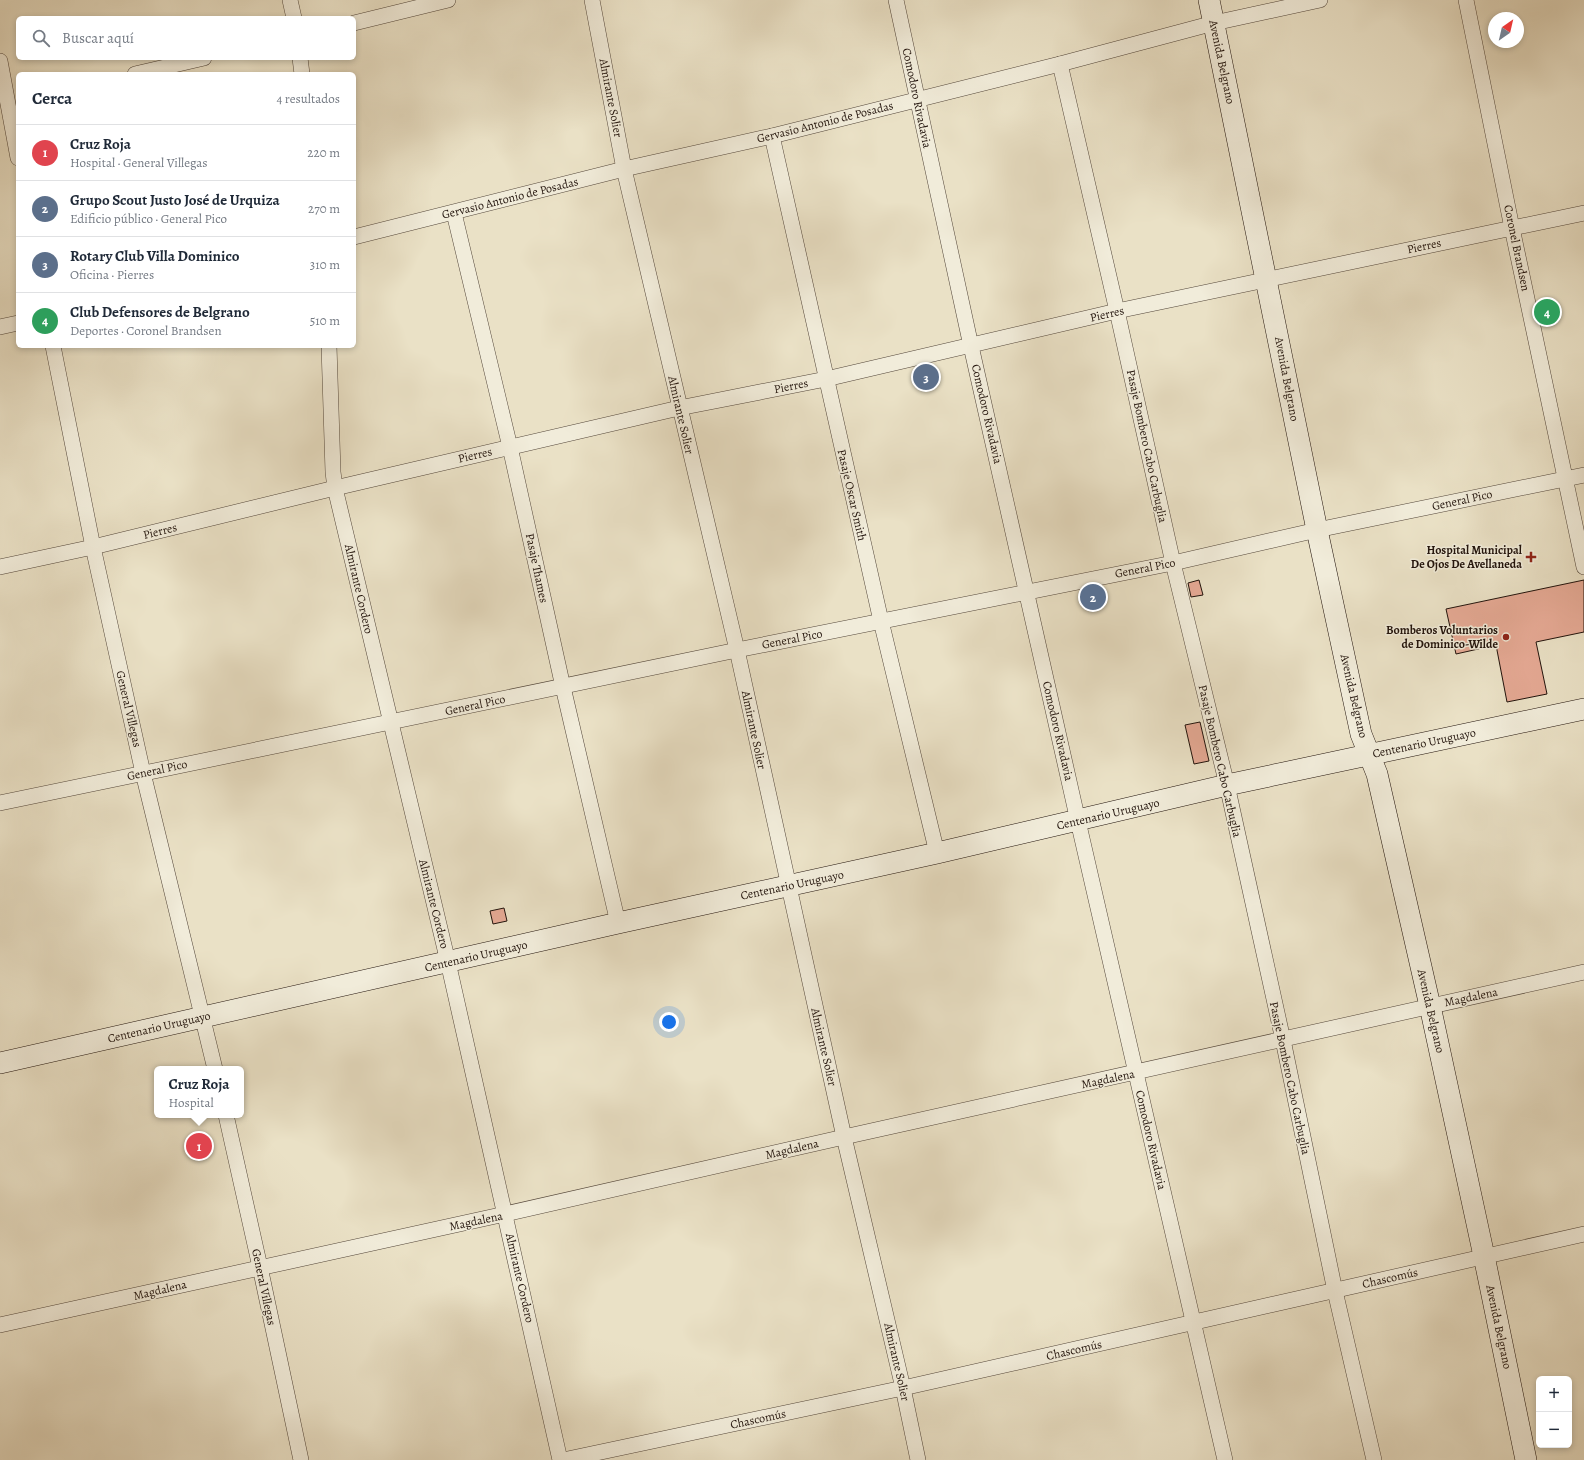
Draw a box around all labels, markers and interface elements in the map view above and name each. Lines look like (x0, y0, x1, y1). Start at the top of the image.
north arrow (1488, 12, 1524, 48)
search box (16, 16, 356, 60)
street label: Avenida Belgrano (1205, 17, 1239, 106)
icon: search (30, 27, 52, 49)
text: Buscar aquí (62, 28, 134, 48)
street label: Comodoro Rivadavia (899, 46, 936, 150)
street label: Almirante Solier (595, 56, 627, 139)
text: Cerca (32, 87, 72, 110)
text: 4 resultados (276, 90, 340, 107)
street label: Gervasio Antonio de Posadas (755, 97, 895, 147)
text: Cruz Roja (70, 134, 131, 154)
text: 1 (43, 144, 47, 161)
text: 220 m (307, 144, 340, 161)
text: Hospital · General Villegas (70, 154, 208, 171)
street label: Gervasio Antonio de Posadas (440, 173, 580, 223)
text: Grupo Scout Justo José de Urquiza (70, 190, 280, 210)
text: 2 (42, 200, 48, 217)
text: 270 m (308, 200, 340, 217)
street label: Coronel Brandsen (1500, 203, 1534, 293)
text: Edificio público · General Pico (70, 210, 227, 227)
street label: Pierres (1405, 235, 1443, 257)
text: Rotary Club Villa Dominico (70, 246, 239, 266)
text: 3 (42, 256, 48, 273)
text: 310 m (310, 256, 340, 273)
text: Oficina · Pierres (70, 266, 154, 283)
pin: 4 (1534, 297, 1560, 327)
text: Club Defensores de Belgrano (70, 302, 250, 322)
street label: Pierres (1088, 302, 1126, 326)
text: 4 (42, 312, 48, 329)
text: 510 m (310, 312, 340, 329)
text: Deportes · Coronel Brandsen (70, 322, 222, 339)
street label: Avenida Belgrano (1271, 334, 1303, 423)
pin: 3 (913, 362, 939, 392)
street label: Comodoro Rivadavia (968, 363, 1006, 466)
street label: Pasaje Bombero Cabo Carbuglia (1123, 368, 1171, 524)
street label: Almirante Solier (664, 373, 698, 456)
street label: Pierres (773, 375, 810, 397)
street label: Pierres (456, 443, 494, 467)
street label: Pasaje Oscar Smith (834, 448, 870, 543)
street label: General Pico (1430, 486, 1494, 514)
street label: Pierres (141, 519, 179, 543)
street label: Pasaje Thames (522, 532, 552, 604)
street label: Almirante Cordero (341, 542, 377, 635)
place label: Hospital Municipal De Ojos De Avellaneda (1411, 542, 1523, 572)
marker: Hospital Municipal De Ojos De Avellaneda (1525, 551, 1537, 563)
street label: General Pico (1113, 554, 1177, 582)
pin: 2 (1080, 582, 1106, 612)
place label: Bomberos Voluntarios de Dominico-Wilde (1386, 622, 1498, 652)
street label: General Pico (760, 625, 824, 653)
marker: Bomberos Voluntarios de Dominico-Wilde (1501, 632, 1511, 642)
street label: Avenida Belgrano (1336, 651, 1371, 740)
street label: General Villegas (112, 669, 146, 749)
street label: Comodoro Rivadavia (1039, 680, 1077, 783)
street label: Pasaje Bombero Cabo Carbuglia (1195, 683, 1245, 839)
street label: Almirante Solier (738, 688, 770, 771)
street label: General Pico (443, 691, 507, 719)
street label: Centenario Uruguayo (1371, 724, 1477, 762)
street label: General Pico (125, 756, 189, 784)
street label: Centenario Uruguayo (1055, 794, 1161, 834)
street label: Almirante Cordero (415, 857, 453, 950)
street label: Centenario Uruguayo (739, 866, 845, 904)
street label: Centenario Uruguayo (423, 936, 529, 976)
street label: Avenida Belgrano (1413, 966, 1448, 1055)
street label: Magdalena (1443, 983, 1500, 1010)
street label: Pasaje Bombero Cabo Carbuglia (1266, 1000, 1314, 1156)
street label: Almirante Solier (807, 1005, 841, 1088)
street label: Centenario Uruguayo (106, 1007, 212, 1047)
your location (659, 1012, 679, 1032)
street label: Magdalena (1080, 1065, 1137, 1092)
popup (154, 1066, 244, 1118)
text: Cruz Roja (168, 1074, 230, 1094)
street label: Comodoro Rivadavia (1132, 1089, 1170, 1192)
text: Hospital (168, 1094, 214, 1111)
pin: 1 (186, 1131, 212, 1161)
street label: Magdalena (764, 1135, 821, 1163)
street label: Magdalena (448, 1207, 505, 1234)
street label: Almirante Cordero (502, 1231, 538, 1324)
street label: General Villegas (248, 1247, 280, 1327)
street label: Chascomús (1361, 1264, 1420, 1292)
street label: Magdalena (132, 1276, 189, 1304)
street label: Avenida Belgrano (1482, 1282, 1516, 1371)
street label: Almirante Solier (880, 1320, 914, 1403)
street label: Chascomús (1045, 1336, 1104, 1364)
map controls (1536, 1376, 1572, 1448)
button: + (1536, 1376, 1572, 1412)
street label: Chascomús (729, 1405, 787, 1433)
button: − (1536, 1412, 1572, 1448)

